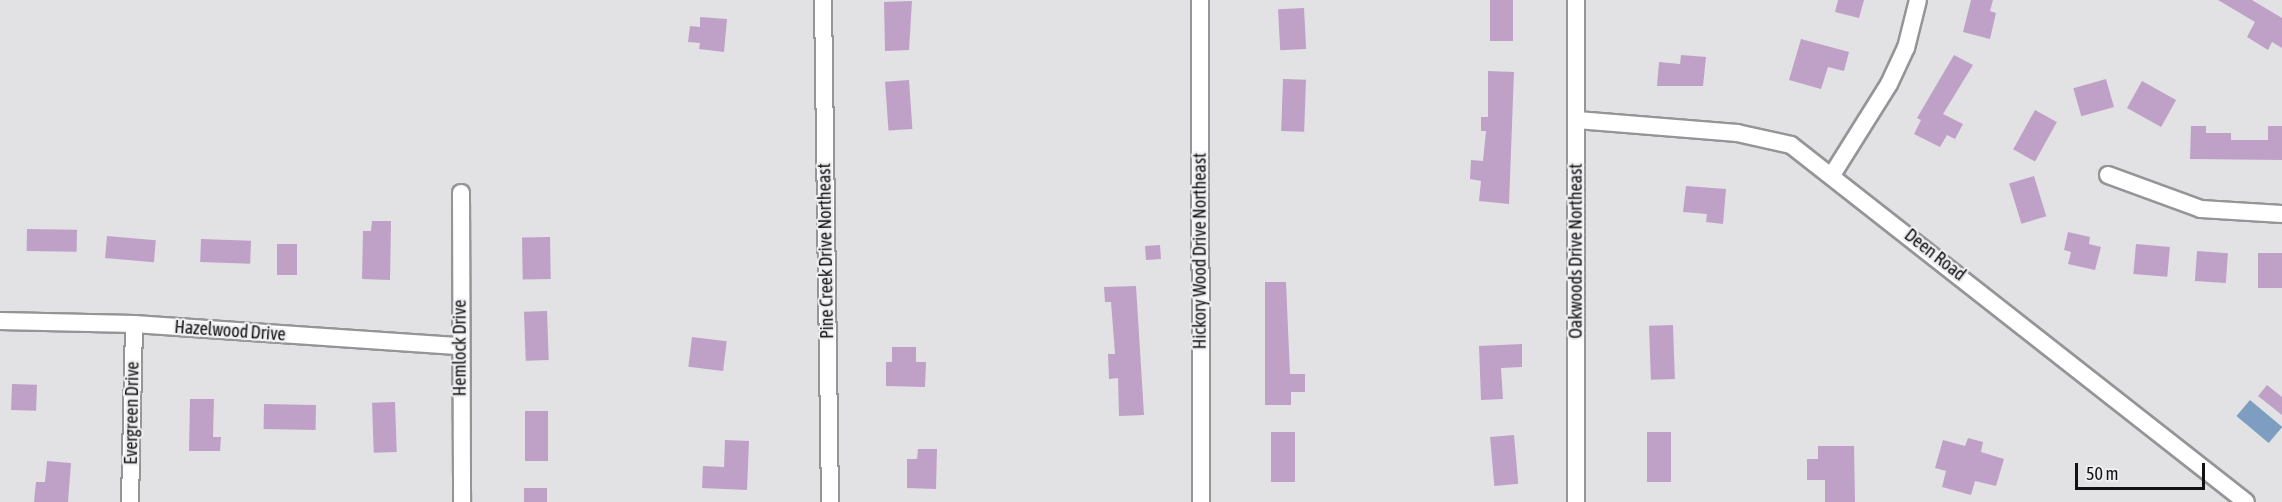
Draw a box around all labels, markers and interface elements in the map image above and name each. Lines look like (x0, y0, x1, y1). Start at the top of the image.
street label: Hickory Wood Drive Northeast (1189, 153, 1211, 349)
street label: Pine Creek Drive Northeast (814, 163, 838, 339)
street label: Oakwoods Drive Northeast (1565, 163, 1587, 339)
street label: Deen Road (1900, 224, 1970, 286)
street label: Hemlock Drive (449, 300, 471, 396)
street label: Hazelwood Drive (174, 316, 286, 346)
street label: Evergreen Drive (120, 361, 144, 465)
scale bar (2078, 451, 2208, 489)
text: 50 m (2086, 463, 2118, 484)

